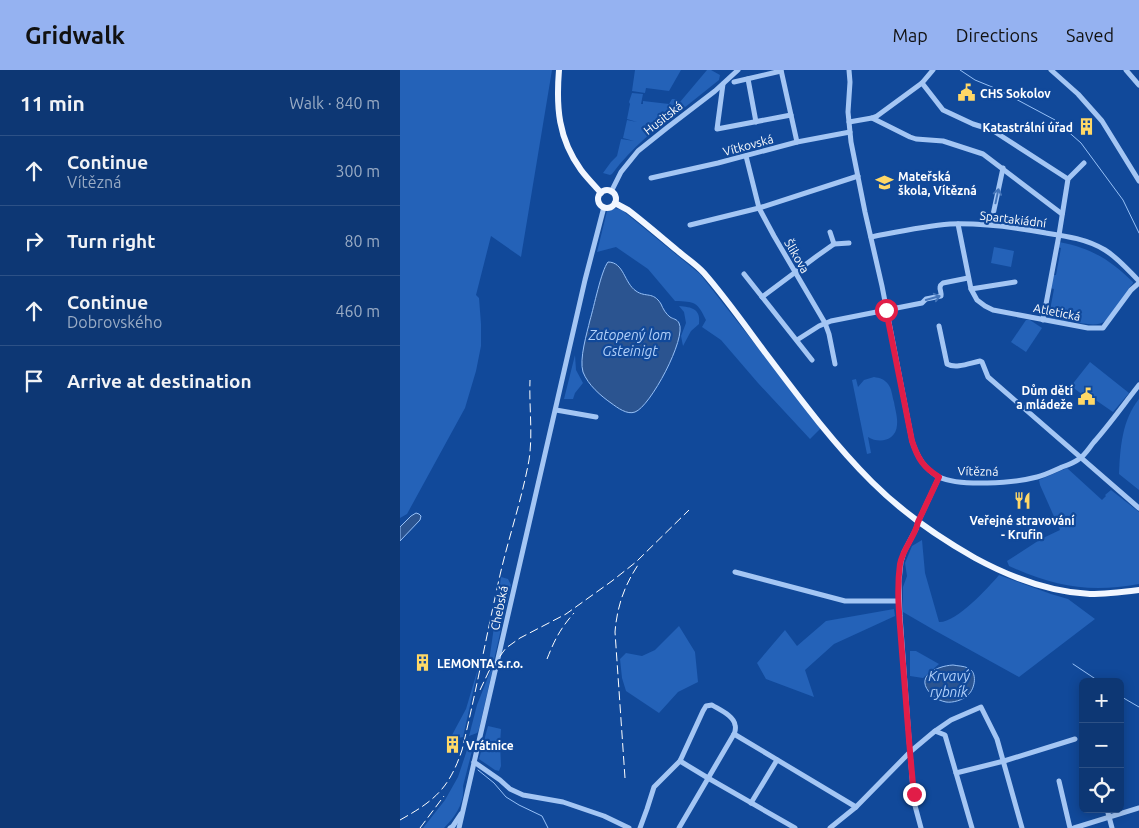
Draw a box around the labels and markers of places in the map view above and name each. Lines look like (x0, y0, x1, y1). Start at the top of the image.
public building icon: CHS Sokolov (956, 83, 976, 103)
place label: CHS Sokolov (980, 87, 1051, 100)
building icon: Katastrální úřad (1077, 117, 1097, 137)
place label: Katastrální úřad (983, 121, 1073, 134)
place label: Mateřská škola, Vítězná (898, 170, 977, 197)
school or university icon: Mateřská škola, Vítězná (874, 173, 894, 193)
place label: Dům dětí a mládeže (1016, 384, 1074, 411)
public building icon: Dům dětí a mládeže (1077, 387, 1097, 407)
restaurant icon: Veřejné stravování - Krufin (1012, 491, 1032, 511)
place label: Veřejné stravování - Krufin (969, 514, 1075, 541)
building icon: LEMONTA s.r.o. (413, 653, 433, 673)
place label: LEMONTA s.r.o. (437, 657, 523, 670)
building icon: Vrátnice (442, 735, 462, 755)
place label: Vrátnice (466, 739, 514, 752)

